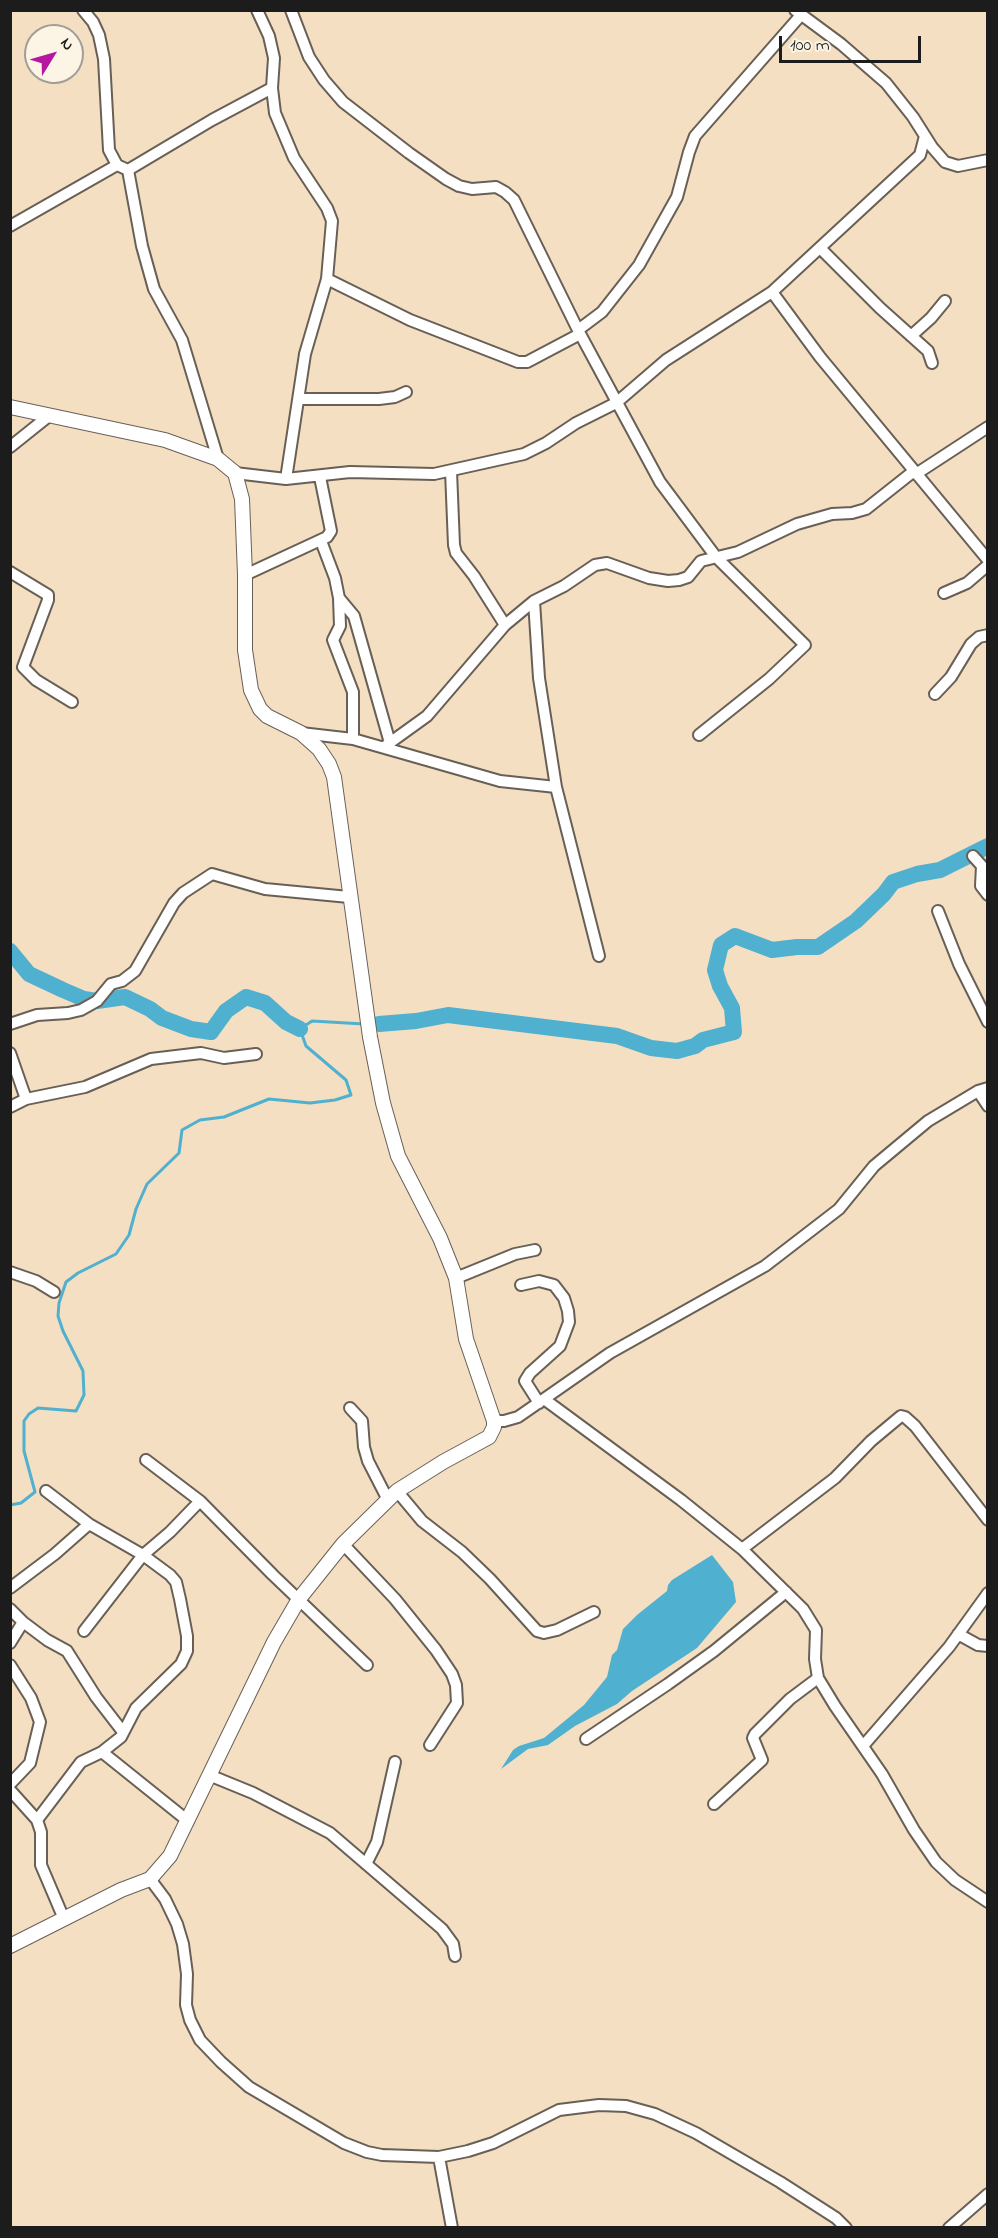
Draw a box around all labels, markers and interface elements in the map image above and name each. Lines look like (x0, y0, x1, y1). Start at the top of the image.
north arrow (24, 24, 84, 84)
scale bar (782, 24, 924, 62)
text: N (54, 33, 80, 56)
text: 100 m (790, 33, 830, 59)

